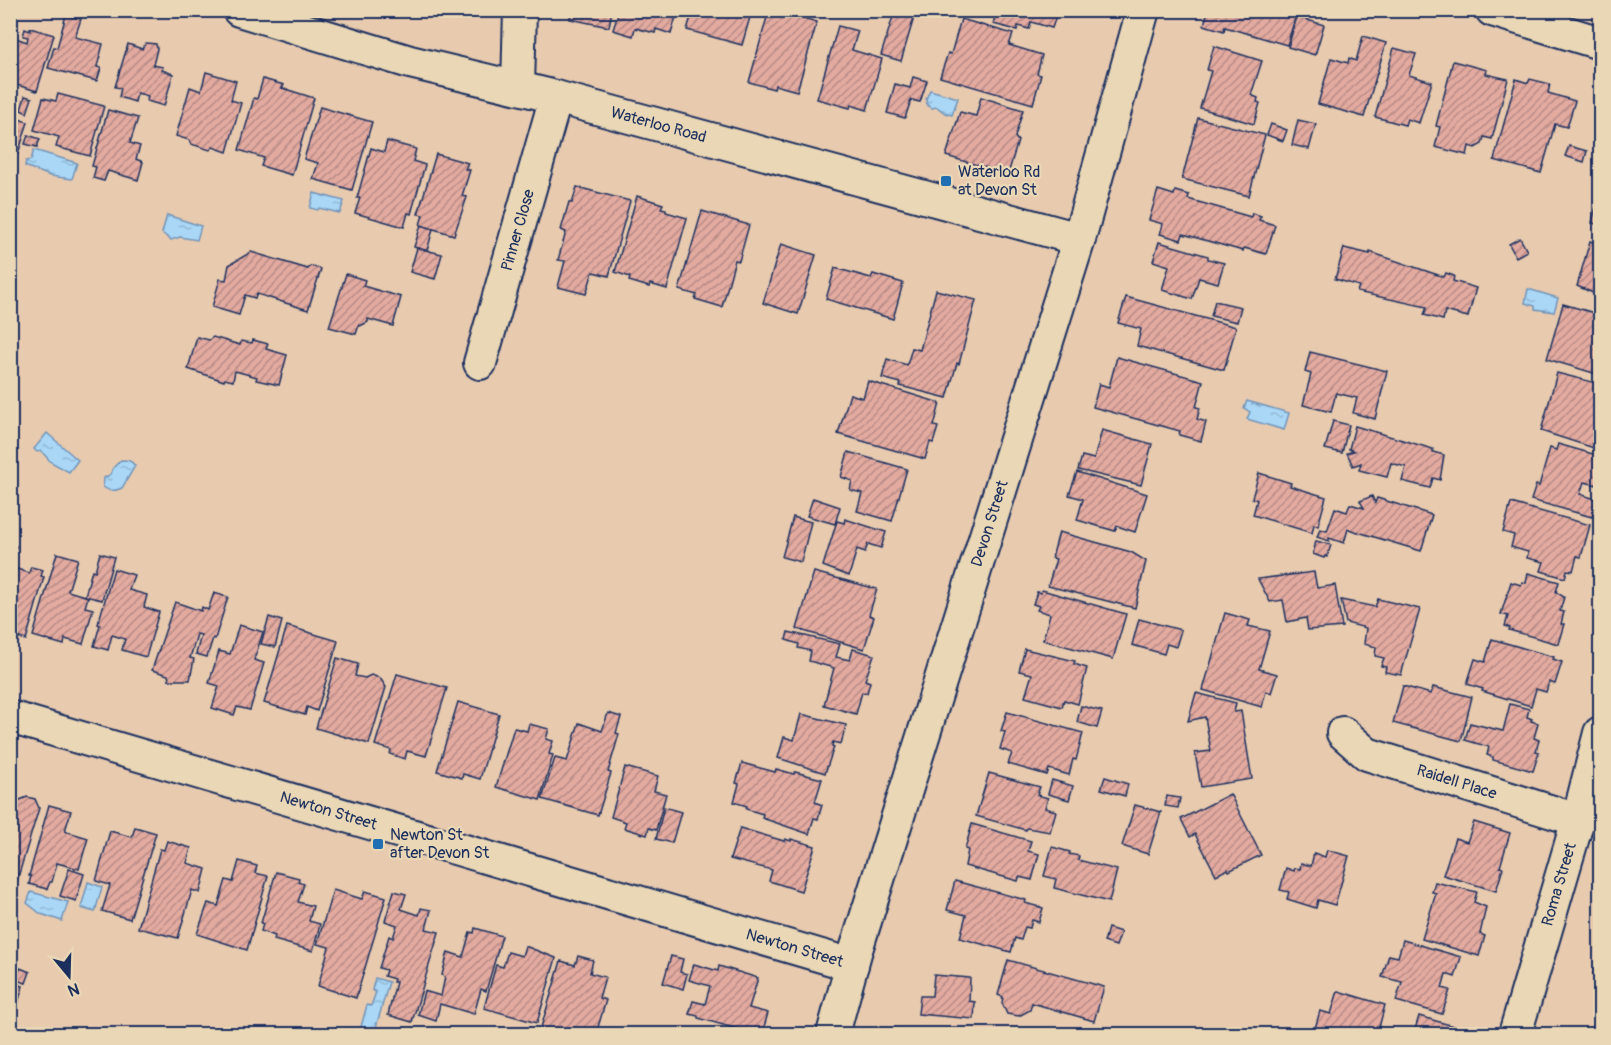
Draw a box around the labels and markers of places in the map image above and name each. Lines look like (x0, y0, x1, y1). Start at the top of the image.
place label: Waterloo Rd at Devon St (958, 162, 1040, 200)
marker: Waterloo Rd at Devon St (939, 174, 953, 188)
place label: Newton St after Devon St (390, 825, 490, 863)
marker: Newton St after Devon St (371, 837, 385, 851)

